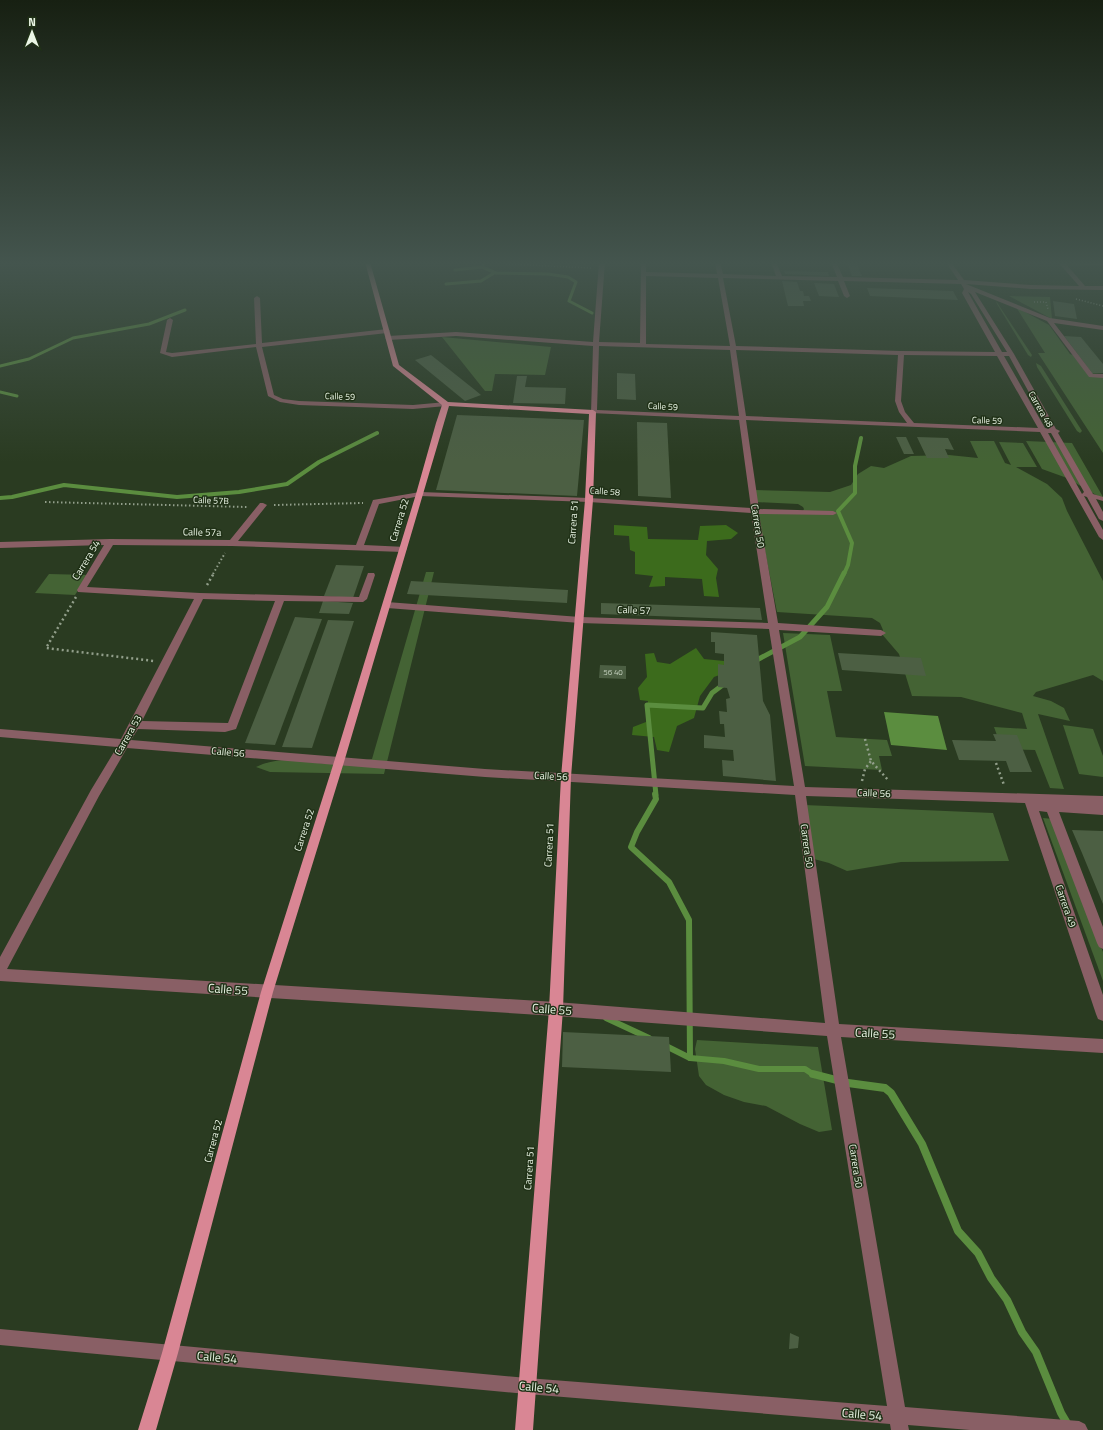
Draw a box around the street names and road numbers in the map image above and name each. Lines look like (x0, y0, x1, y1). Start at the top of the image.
street label: Calle 59 (325, 389, 355, 403)
street label: Carrera 48 (1025, 389, 1057, 429)
street label: Calle 59 (648, 399, 678, 413)
street label: Calle 59 (972, 413, 1002, 427)
street label: Calle 58 (589, 483, 621, 499)
street label: Calle 57B (193, 493, 230, 507)
street label: Carrera 52 (385, 497, 413, 543)
street label: Carrera 51 (564, 499, 582, 545)
street label: Carrera 50 (747, 503, 769, 549)
street label: Calle 57a (183, 524, 221, 540)
street label: Carrera 54 (68, 537, 104, 583)
street label: Calle 57 (617, 602, 651, 618)
street label: Carrera 53 (110, 712, 146, 758)
street label: Calle 56 (211, 743, 246, 761)
street label: Calle 56 (534, 768, 569, 784)
street label: Calle 56 (857, 785, 891, 801)
street label: Carrera 52 (290, 807, 318, 853)
street label: Carrera 51 (540, 823, 558, 867)
street label: Carrera 50 (796, 823, 818, 869)
street label: Carrera 49 (1052, 883, 1080, 930)
street label: Calle 55 (207, 978, 249, 1000)
street label: Calle 55 (531, 998, 573, 1020)
street label: Calle 55 (854, 1022, 896, 1044)
street label: Carrera 52 (200, 1118, 226, 1164)
street label: Carrera 50 (845, 1143, 867, 1189)
street label: Carrera 51 (520, 1145, 538, 1191)
street label: Calle 54 (196, 1346, 238, 1368)
street label: Calle 54 (518, 1376, 560, 1398)
street label: Calle 54 (841, 1403, 883, 1425)

